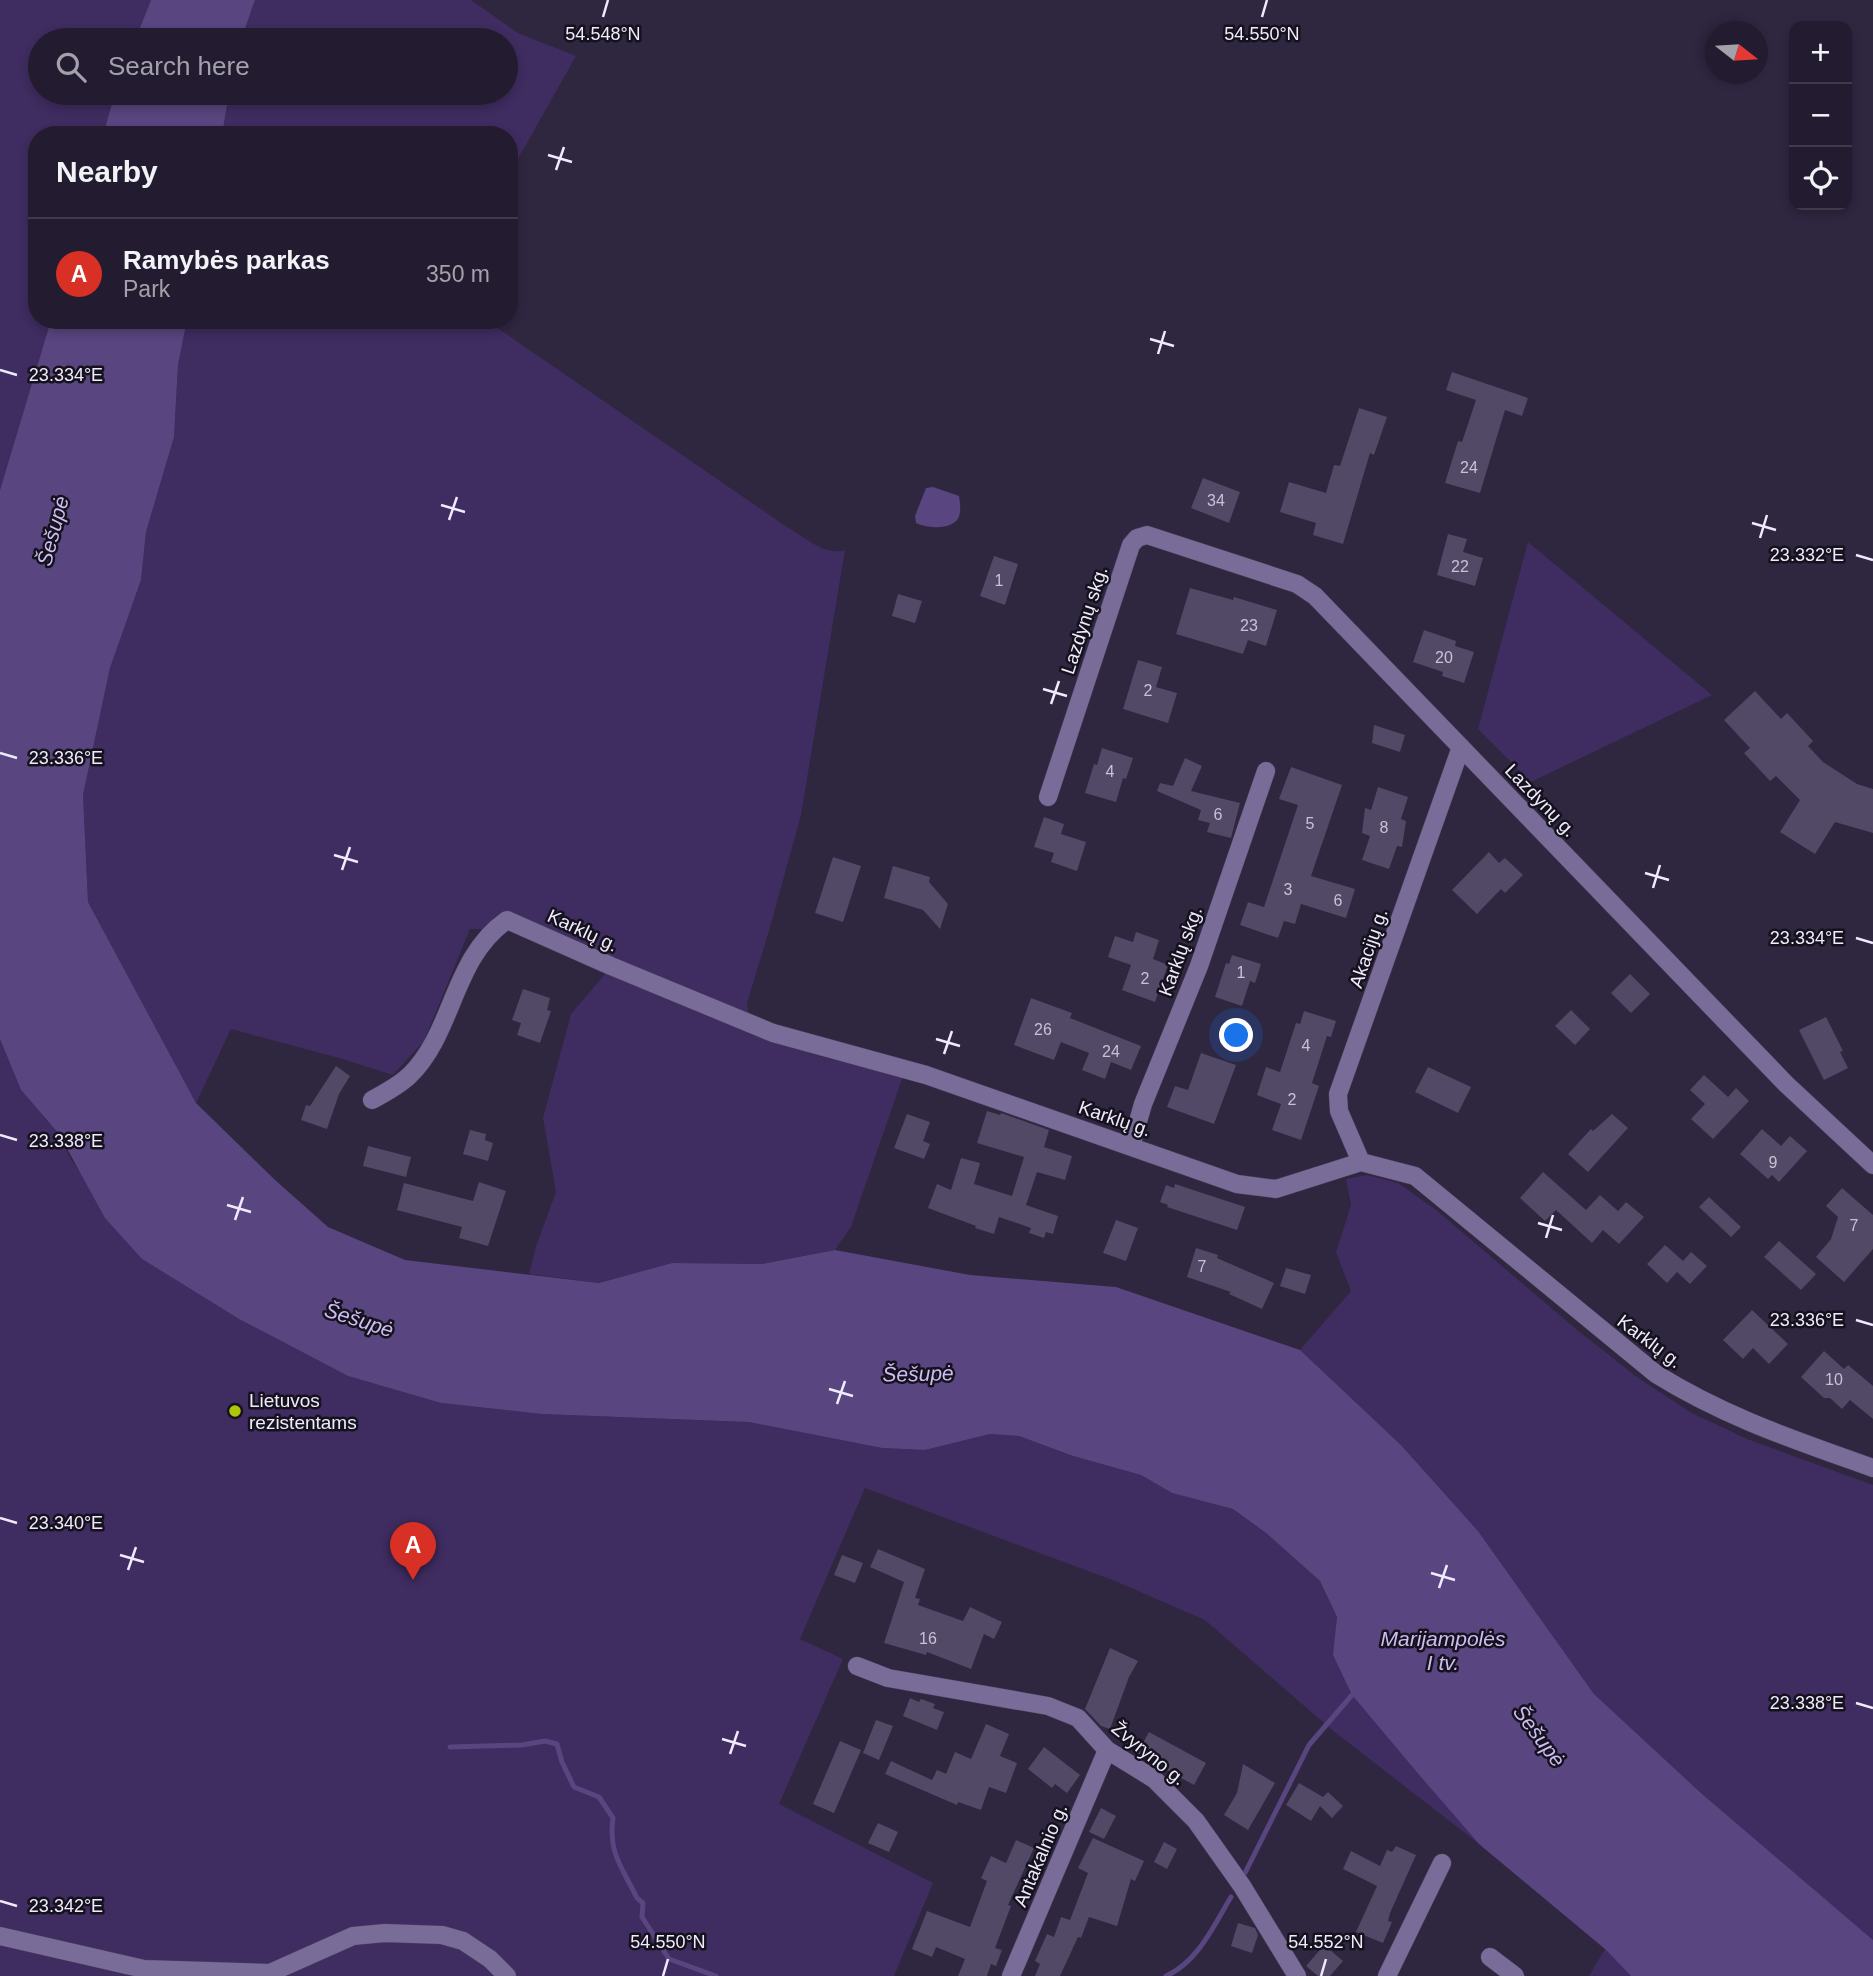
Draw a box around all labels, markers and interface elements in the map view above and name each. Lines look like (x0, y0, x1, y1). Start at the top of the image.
north arrow (1705, 21, 1768, 84)
map controls (1789, 21, 1852, 210)
button: + (1789, 21, 1852, 84)
text: 54.548°N (565, 24, 641, 44)
text: 54.550°N (1224, 24, 1300, 44)
search box (28, 28, 518, 105)
icon: search (52, 48, 90, 86)
text: Search here (108, 51, 250, 81)
button: − (1789, 84, 1852, 147)
button: locate (1789, 147, 1852, 210)
text: Nearby (56, 155, 158, 188)
text: Ramybės parkas (123, 245, 330, 275)
text: A (71, 261, 87, 287)
text: 350 m (426, 261, 490, 287)
text: Park (123, 276, 170, 302)
text: 23.334°E (29, 365, 103, 385)
house number: 24 (1460, 459, 1478, 476)
house number: 34 (1207, 492, 1225, 509)
water label: Šešupė (32, 493, 73, 568)
text: 23.332°E (1770, 545, 1844, 565)
house number: 22 (1451, 558, 1469, 575)
street label: Lazdynų skg. (1057, 564, 1112, 677)
house number: 1 (995, 572, 1004, 589)
house number: 23 (1240, 617, 1258, 634)
house number: 20 (1435, 649, 1453, 666)
house number: 2 (1144, 682, 1153, 699)
text: 23.336°E (29, 748, 103, 768)
street label: Lazdynų g. (1501, 760, 1580, 841)
house number: 4 (1106, 763, 1115, 780)
house number: 6 (1214, 806, 1223, 823)
house number: 5 (1306, 815, 1315, 832)
house number: 8 (1380, 819, 1389, 836)
house number: 3 (1284, 881, 1293, 898)
house number: 6 (1334, 892, 1343, 909)
street label: Karklų skg. (1155, 903, 1206, 999)
street label: Karklų g. (544, 905, 621, 956)
street label: Akacijų g. (1345, 906, 1392, 991)
text: 23.334°E (1770, 928, 1844, 948)
house number: 1 (1237, 964, 1246, 981)
house number: 2 (1141, 970, 1150, 987)
your location (1219, 1018, 1253, 1052)
house number: 26 (1034, 1021, 1052, 1038)
house number: 4 (1302, 1037, 1311, 1054)
house number: 24 (1102, 1043, 1120, 1060)
house number: 2 (1288, 1091, 1297, 1108)
street label: Karklų g. (1076, 1096, 1154, 1141)
text: 23.338°E (29, 1131, 103, 1151)
house number: 9 (1769, 1154, 1778, 1171)
house number: 7 (1850, 1217, 1859, 1234)
house number: 7 (1198, 1258, 1207, 1275)
water label: Šešupė (322, 1298, 397, 1341)
street label: Karklų g. (1613, 1310, 1686, 1372)
text: 23.336°E (1770, 1310, 1844, 1330)
water label: Šešupė (882, 1361, 954, 1386)
house number: 10 (1825, 1371, 1843, 1388)
place label: Lietuvos rezistentams (249, 1390, 357, 1433)
marker: Lietuvos rezistentams (227, 1403, 243, 1419)
text: 23.340°E (29, 1513, 103, 1533)
pin: A (390, 1522, 436, 1580)
water label: Marijampolės I tv. (1381, 1627, 1506, 1674)
house number: 16 (919, 1630, 937, 1647)
text: 23.338°E (1770, 1693, 1844, 1713)
water label: Šešupė (1509, 1700, 1570, 1771)
street label: Žvyryno g. (1108, 1717, 1190, 1789)
street label: Antakalnio g. (1009, 1801, 1072, 1910)
text: 23.342°E (29, 1896, 103, 1916)
text: 54.550°N (630, 1932, 706, 1952)
text: 54.552°N (1288, 1932, 1364, 1952)

